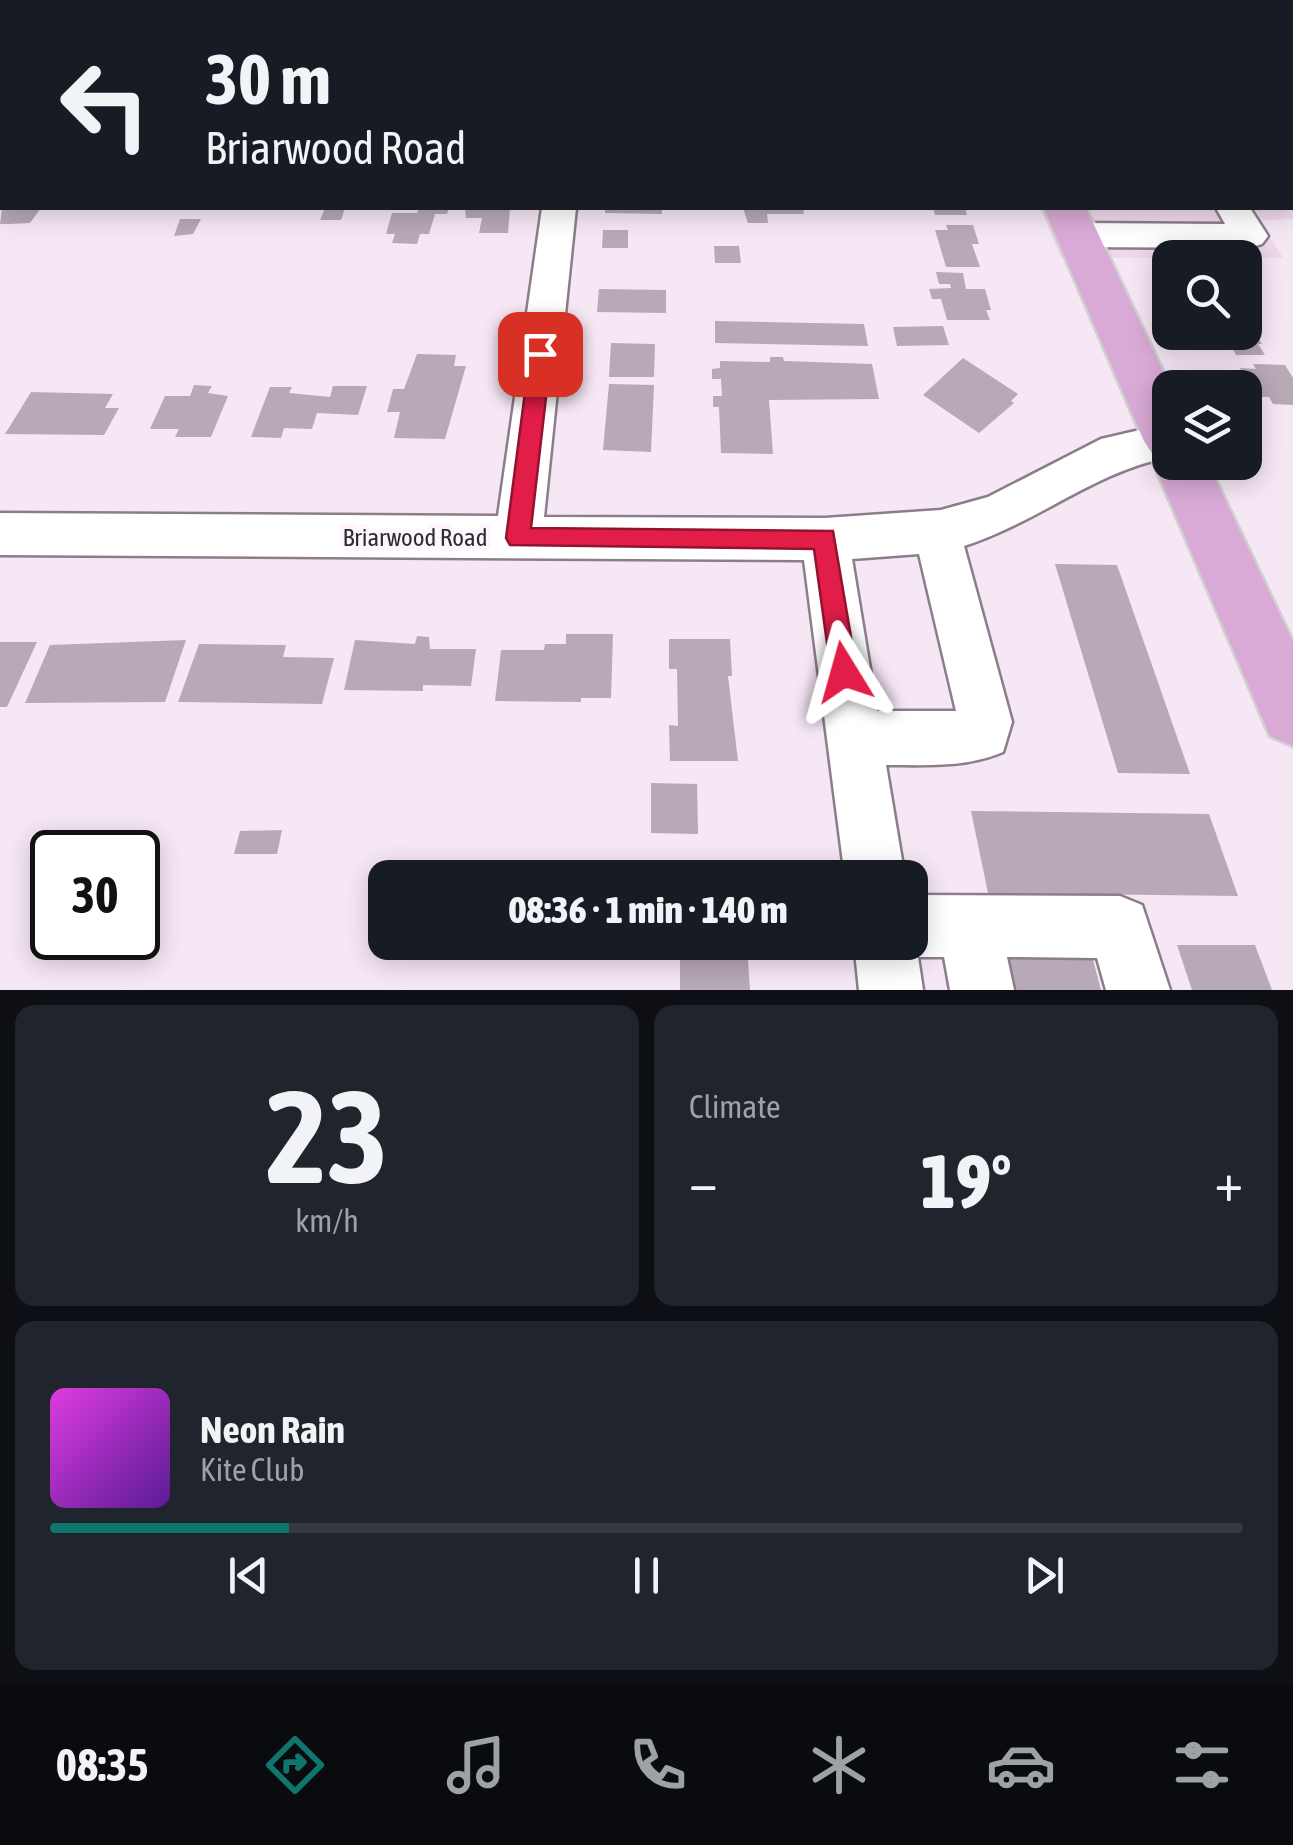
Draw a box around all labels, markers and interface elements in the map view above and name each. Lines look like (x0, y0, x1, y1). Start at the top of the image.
text: 30 m (205, 39, 331, 119)
icon: left (40, 40, 170, 170)
text: Briarwood Road (205, 122, 466, 174)
map controls (1152, 240, 1262, 480)
button: search (1152, 240, 1262, 350)
pin (498, 312, 583, 397)
icon: arrive (513, 327, 568, 382)
button: layers (1152, 370, 1262, 480)
street label: Briarwood Road (342, 523, 488, 551)
position arrow (792, 620, 896, 724)
speed limit sign: 30 (30, 830, 160, 960)
text: 08:36 · 1 min · 140 m (508, 888, 788, 931)
text: 23 (266, 1062, 388, 1211)
text: Climate (689, 1088, 781, 1125)
text: 19° (920, 1138, 1012, 1224)
text: − (689, 1150, 718, 1213)
text: + (1214, 1150, 1243, 1213)
text: km/h (295, 1202, 359, 1239)
text: Neon Rain (200, 1408, 345, 1451)
text: Kite Club (200, 1451, 304, 1488)
icon: previous (221, 1548, 276, 1603)
icon: pause (619, 1548, 674, 1603)
icon: next (1017, 1548, 1072, 1603)
icon: directions (260, 1730, 330, 1800)
icon: music (441, 1730, 511, 1800)
icon: phone (623, 1730, 693, 1800)
icon: climate (804, 1730, 874, 1800)
icon: car (986, 1730, 1056, 1800)
icon: filters (1167, 1730, 1237, 1800)
text: 08:35 (56, 1739, 148, 1791)

